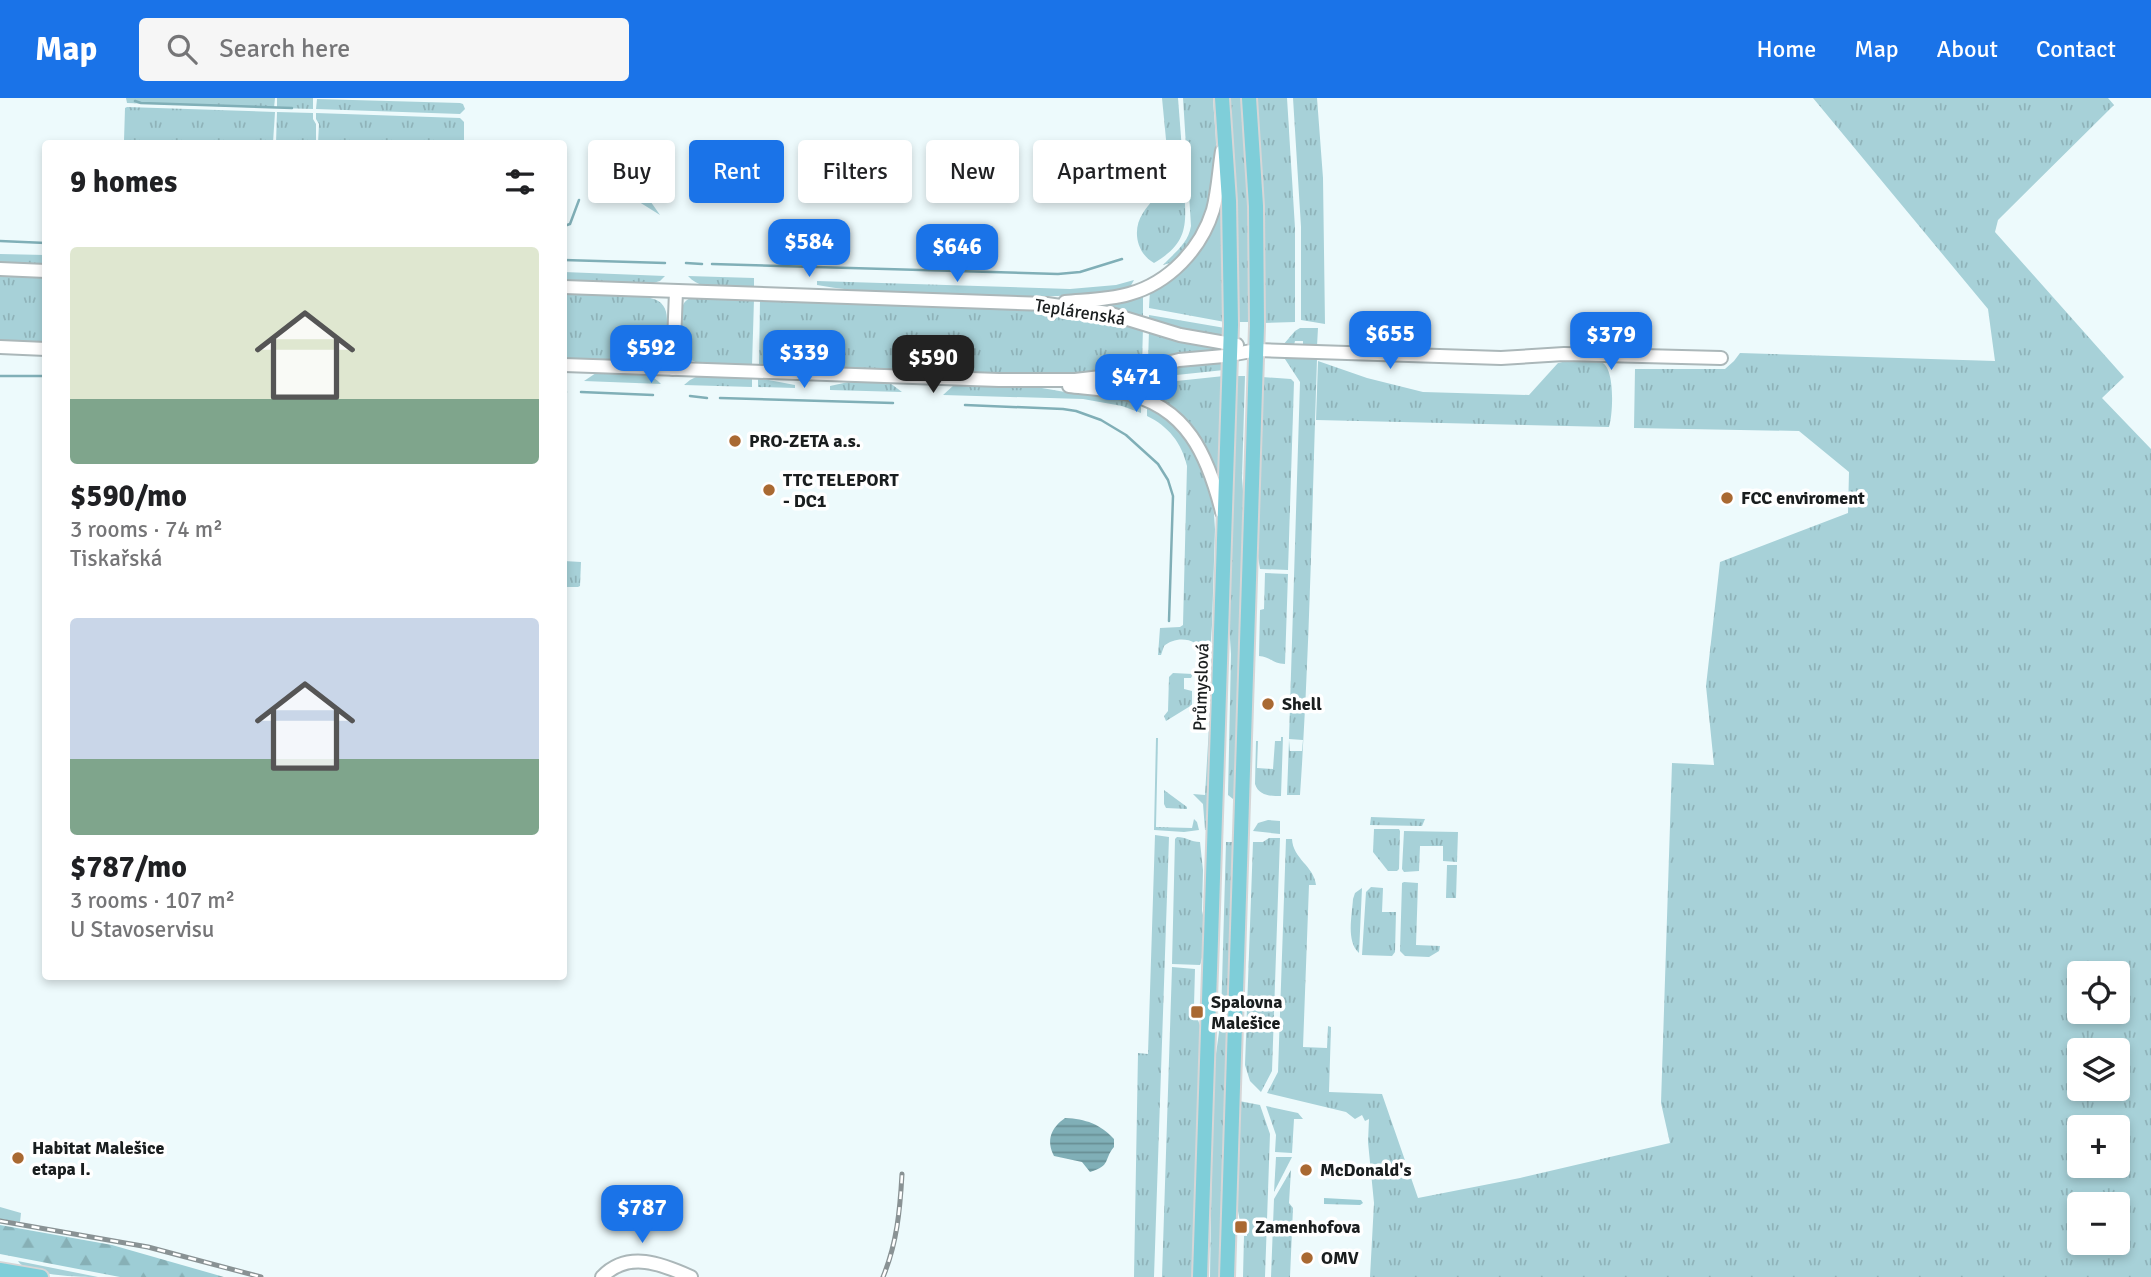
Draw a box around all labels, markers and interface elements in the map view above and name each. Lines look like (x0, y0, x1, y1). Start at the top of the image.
search box (139, 18, 629, 81)
text: Map (35, 29, 97, 70)
icon: search (163, 30, 201, 68)
text: Search here (219, 33, 350, 65)
text: Home (1756, 34, 1816, 64)
text: Map (1854, 34, 1899, 64)
text: About (1937, 34, 1998, 64)
text: Contact (2036, 34, 2116, 64)
chip: Buy (588, 140, 675, 203)
chip: Rent (689, 140, 784, 203)
chip: Filters (798, 140, 912, 203)
chip: New (926, 140, 1019, 203)
chip: Apartment (1033, 140, 1191, 203)
icon: filters (501, 163, 539, 201)
text: 9 homes (70, 164, 177, 201)
pin: $584 (768, 220, 850, 279)
pin: $646 (916, 225, 998, 284)
text: $584 (784, 227, 834, 256)
text: $646 (932, 232, 982, 261)
icon: home (242, 292, 368, 418)
street label: Teplárenská (1033, 294, 1127, 330)
pin: $655 (1349, 312, 1431, 371)
pin: $379 (1570, 313, 1652, 372)
text: $655 (1365, 319, 1415, 348)
text: $379 (1586, 320, 1636, 349)
pin: $592 (610, 326, 692, 385)
pin: $339 (763, 330, 845, 390)
text: $592 (626, 333, 676, 362)
pin: $590 (892, 336, 974, 395)
text: $339 (779, 338, 829, 367)
text: $590 (908, 343, 958, 372)
pin: $471 (1095, 354, 1177, 414)
text: $471 (1111, 362, 1161, 391)
place label: PRO-ZETA a.s. (749, 430, 861, 452)
marker: PRO-ZETA a.s. (727, 433, 743, 449)
place label: TTC TELEPORT - DC1 (783, 469, 899, 512)
text: $590/mo (70, 478, 187, 515)
marker: TTC TELEPORT - DC1 (761, 482, 777, 498)
place label: FCC enviroment (1741, 487, 1865, 509)
marker: FCC enviroment (1719, 490, 1735, 506)
text: 3 rooms · 74 m² (70, 515, 223, 544)
text: Tiskařská (70, 544, 163, 573)
street label: Průmyslová (1188, 642, 1214, 732)
icon: home (242, 663, 368, 789)
place label: Shell (1282, 693, 1322, 715)
marker: Shell (1260, 696, 1276, 712)
text: $787/mo (70, 849, 187, 886)
text: 3 rooms · 107 m² (70, 886, 235, 915)
text: U Stavoservisu (70, 915, 214, 944)
map controls (2067, 961, 2130, 1255)
button: locate (2067, 961, 2130, 1024)
place label: Spalovna Malešice (1211, 991, 1282, 1034)
marker: Spalovna Malešice (1189, 1004, 1205, 1020)
button: layers (2067, 1038, 2130, 1101)
button: + (2067, 1115, 2130, 1178)
place label: Habitat Malešice etapa I. (32, 1137, 164, 1180)
marker: Habitat Malešice etapa I. (10, 1150, 26, 1166)
place label: McDonald's (1320, 1159, 1411, 1181)
marker: McDonald's (1298, 1162, 1314, 1178)
pin: $787 (601, 1186, 683, 1245)
button: − (2067, 1192, 2130, 1255)
text: $787 (617, 1193, 667, 1222)
place label: Zamenhofova (1255, 1216, 1361, 1238)
marker: Zamenhofova (1233, 1219, 1249, 1235)
place label: OMV (1321, 1247, 1359, 1269)
marker: OMV (1299, 1250, 1315, 1266)

